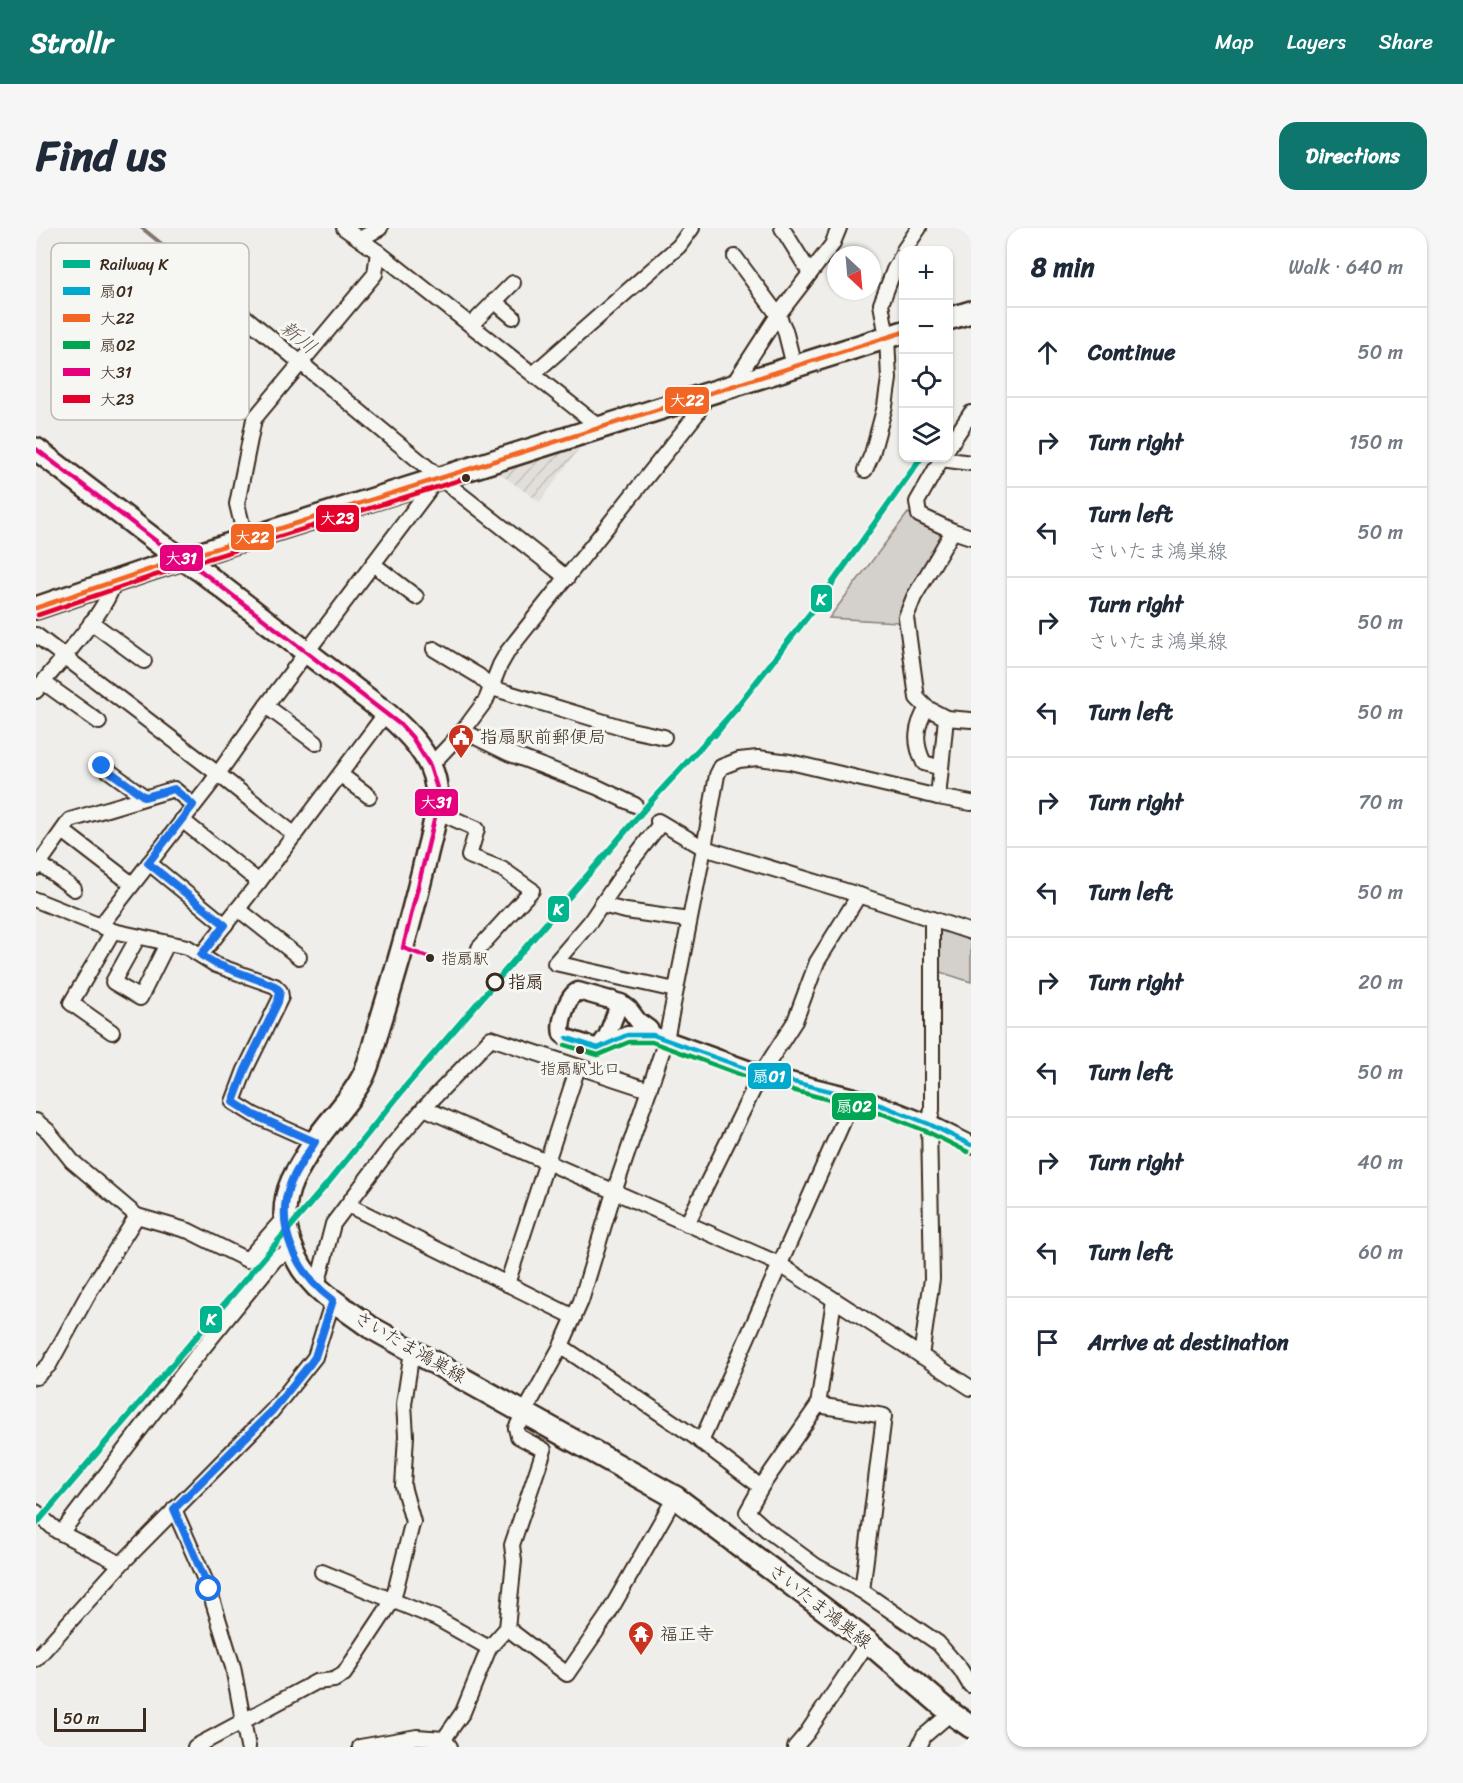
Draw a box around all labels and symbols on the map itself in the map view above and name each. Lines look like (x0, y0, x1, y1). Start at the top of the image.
legend (51, 243, 249, 420)
north arrow (827, 246, 881, 300)
text: Railway K (100, 250, 169, 279)
text: 扇01 (100, 277, 133, 306)
text: 大22 (100, 304, 134, 333)
water label: 新川 (272, 311, 325, 364)
text: 扇02 (100, 331, 135, 360)
text: 大31 (100, 358, 132, 387)
text: 大23 (100, 385, 134, 414)
line badge: 大22 (664, 386, 710, 415)
text: 大22 (670, 386, 705, 415)
unlabelled marker (460, 472, 472, 484)
line badge: 大23 (315, 504, 360, 533)
text: 大23 (320, 504, 354, 533)
line badge: 大22 (230, 523, 275, 551)
text: 大22 (235, 523, 270, 552)
line badge: 大31 (159, 544, 204, 572)
text: 大31 (165, 544, 197, 573)
line badge: K (810, 584, 833, 613)
text: K (815, 585, 827, 614)
place label: 指扇駅前郵便局 (480, 721, 606, 753)
public building icon: 指扇駅前郵便局 (446, 722, 476, 760)
route end (88, 752, 114, 778)
line badge: 大31 (414, 788, 459, 817)
text: 大31 (420, 788, 452, 817)
line badge: K (547, 895, 570, 923)
text: K (552, 895, 564, 924)
place label: 指扇駅 (441, 944, 489, 973)
marker: 指扇駅 (424, 952, 436, 964)
place label: 指扇 (508, 966, 544, 998)
marker: 指扇 (486, 973, 504, 991)
marker: 指扇駅北口 (574, 1044, 586, 1056)
place label: 指扇駅北口 (540, 1054, 620, 1083)
line badge: 扇01 (747, 1062, 792, 1090)
text: 扇01 (753, 1062, 786, 1091)
line badge: 扇02 (831, 1092, 877, 1121)
text: 扇02 (836, 1092, 872, 1121)
street label: さいたま鴻巣線 (348, 1302, 472, 1392)
line badge: K (199, 1305, 223, 1334)
text: K (205, 1305, 217, 1334)
street label: さいたま鴻巣線 (761, 1555, 879, 1657)
route start (195, 1575, 221, 1601)
place label: 福正寺 (660, 1618, 714, 1650)
temple icon: 福正寺 (626, 1619, 656, 1657)
scale bar (54, 1705, 146, 1732)

